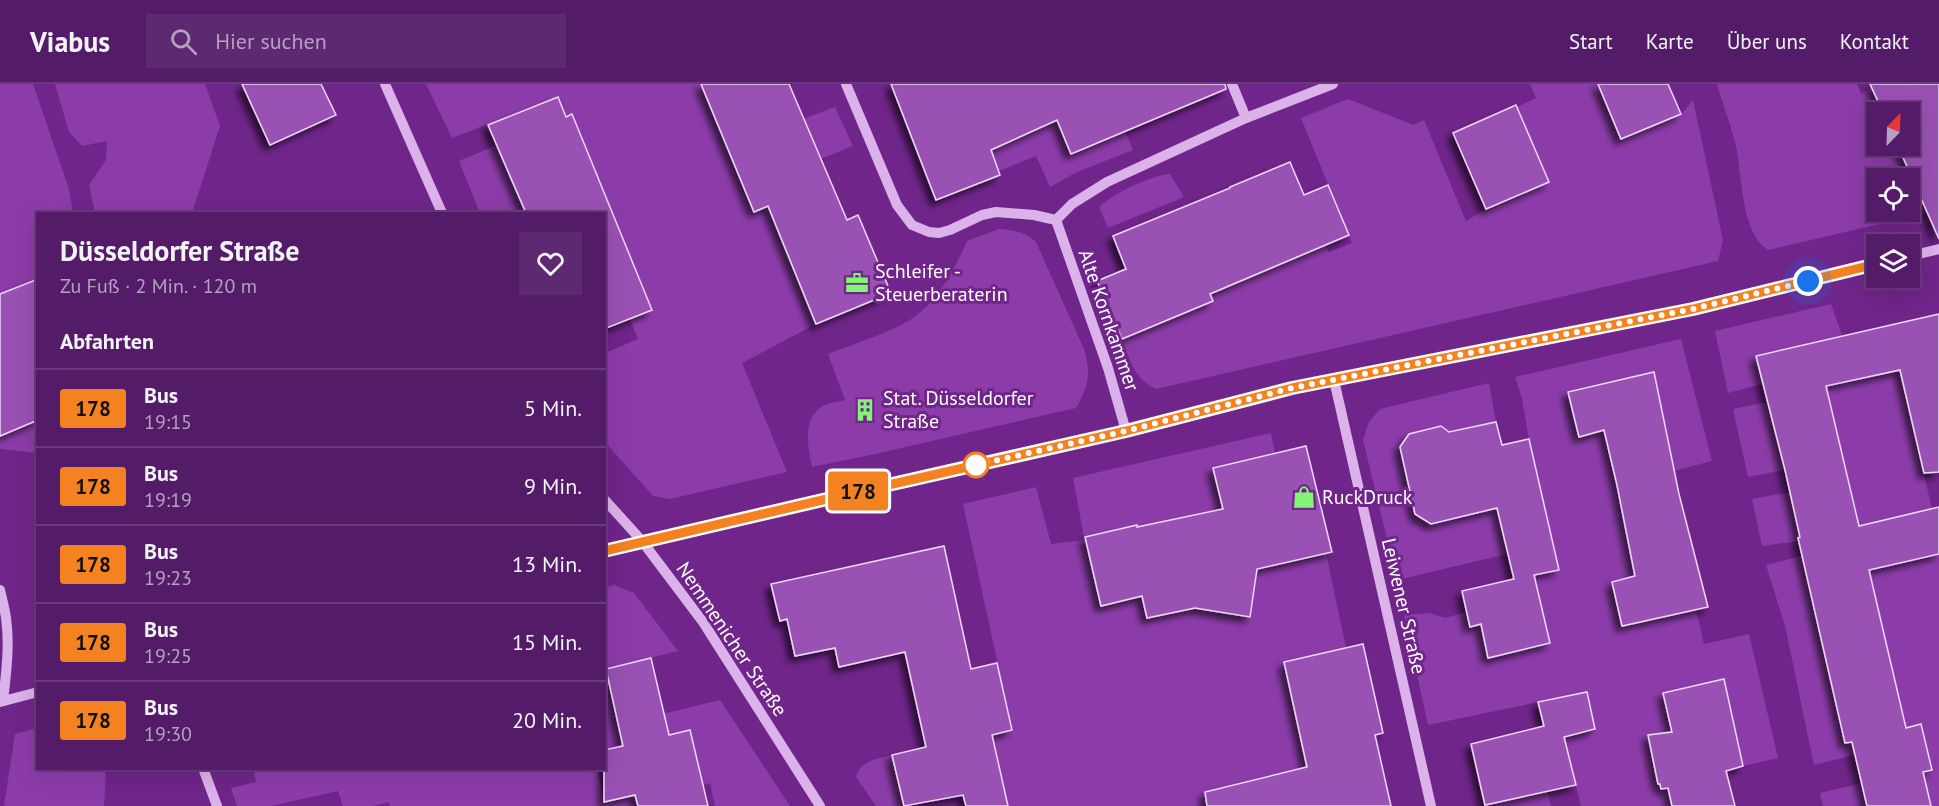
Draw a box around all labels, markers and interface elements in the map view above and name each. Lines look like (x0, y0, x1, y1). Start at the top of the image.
search box (146, 14, 566, 68)
text: Viabus (30, 23, 110, 60)
icon: search (167, 25, 200, 58)
text: Hier suchen (215, 27, 327, 55)
text: Start (1569, 28, 1613, 55)
text: Karte (1646, 28, 1694, 55)
text: Über uns (1727, 28, 1807, 55)
text: Kontakt (1840, 28, 1909, 55)
north arrow (1866, 102, 1920, 156)
map controls (1866, 102, 1920, 288)
button: locate (1866, 168, 1920, 222)
text: Düsseldorfer Straße (60, 232, 299, 269)
button: heart (519, 232, 582, 295)
button: layers (1866, 234, 1920, 288)
street label: Alte Kornkammer (1073, 246, 1145, 394)
place label: Schleifer - Steuerberaterin (875, 258, 1008, 307)
your location (1793, 266, 1823, 296)
office icon: Schleifer - Steuerberaterin (844, 270, 870, 296)
text: Zu Fuß · 2 Min. · 120 m (60, 273, 257, 299)
text: Abfahrten (60, 327, 154, 355)
text: Bus (144, 381, 178, 409)
place label: Stat. Düsseldorfer Straße (883, 385, 1034, 434)
text: 5 Min. (524, 394, 582, 422)
text: 178 (75, 395, 111, 422)
building icon: Stat. Düsseldorfer Straße (852, 397, 878, 423)
text: 19:15 (144, 409, 192, 435)
unlabelled marker (963, 452, 989, 478)
text: Bus (144, 459, 178, 487)
text: 9 Min. (524, 472, 582, 500)
line badge: 178 (824, 472, 892, 510)
text: 178 (75, 473, 111, 500)
text: 178 (840, 478, 876, 505)
shop icon: RuckDruck (1291, 484, 1317, 510)
place label: RuckDruck (1322, 484, 1413, 510)
text: 19:19 (144, 487, 192, 513)
street label: Leiwener Straße (1376, 536, 1432, 676)
text: Bus (144, 537, 178, 565)
text: 13 Min. (512, 550, 582, 578)
text: 178 (75, 551, 111, 578)
street label: Nemmenicher Straße (671, 557, 793, 721)
text: 19:23 (144, 565, 192, 591)
text: Bus (144, 615, 178, 643)
text: 15 Min. (512, 628, 582, 656)
text: 178 (75, 629, 111, 656)
text: 19:25 (144, 643, 192, 669)
text: Bus (144, 693, 178, 721)
text: 20 Min. (512, 706, 582, 734)
text: 178 (75, 707, 111, 734)
text: 19:30 (144, 721, 192, 747)

